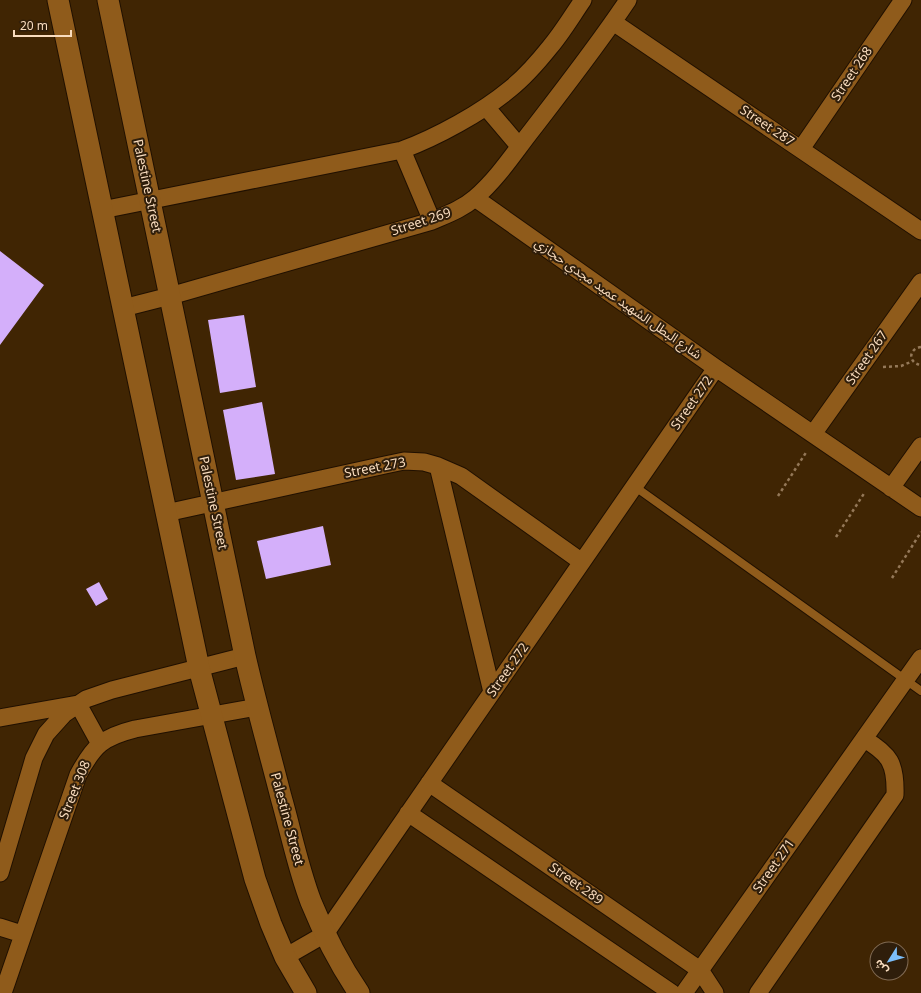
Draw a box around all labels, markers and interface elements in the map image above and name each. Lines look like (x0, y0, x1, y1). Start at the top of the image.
scale bar (14, 12, 71, 38)
text: 20 m (20, 14, 48, 39)
street label: Street 268 (823, 40, 881, 108)
street label: Street 287 (733, 97, 801, 155)
street label: Palestine Street (123, 137, 171, 236)
street label: Street 269 (387, 199, 455, 245)
street label: شارع البطل الشهيد عميد مجدي حجازي (528, 230, 708, 368)
street label: Street 267 (838, 325, 896, 391)
street label: Street 272 (663, 370, 721, 436)
street label: Street 273 (342, 448, 408, 488)
street label: Palestine Street (189, 454, 237, 553)
street label: Street 272 (479, 637, 537, 703)
street label: Street 308 (50, 756, 100, 824)
street label: Palestine Street (261, 769, 313, 869)
street label: Street 271 (745, 833, 803, 899)
street label: Street 289 (543, 855, 609, 913)
north arrow (869, 941, 909, 981)
text: ش (868, 954, 895, 980)

